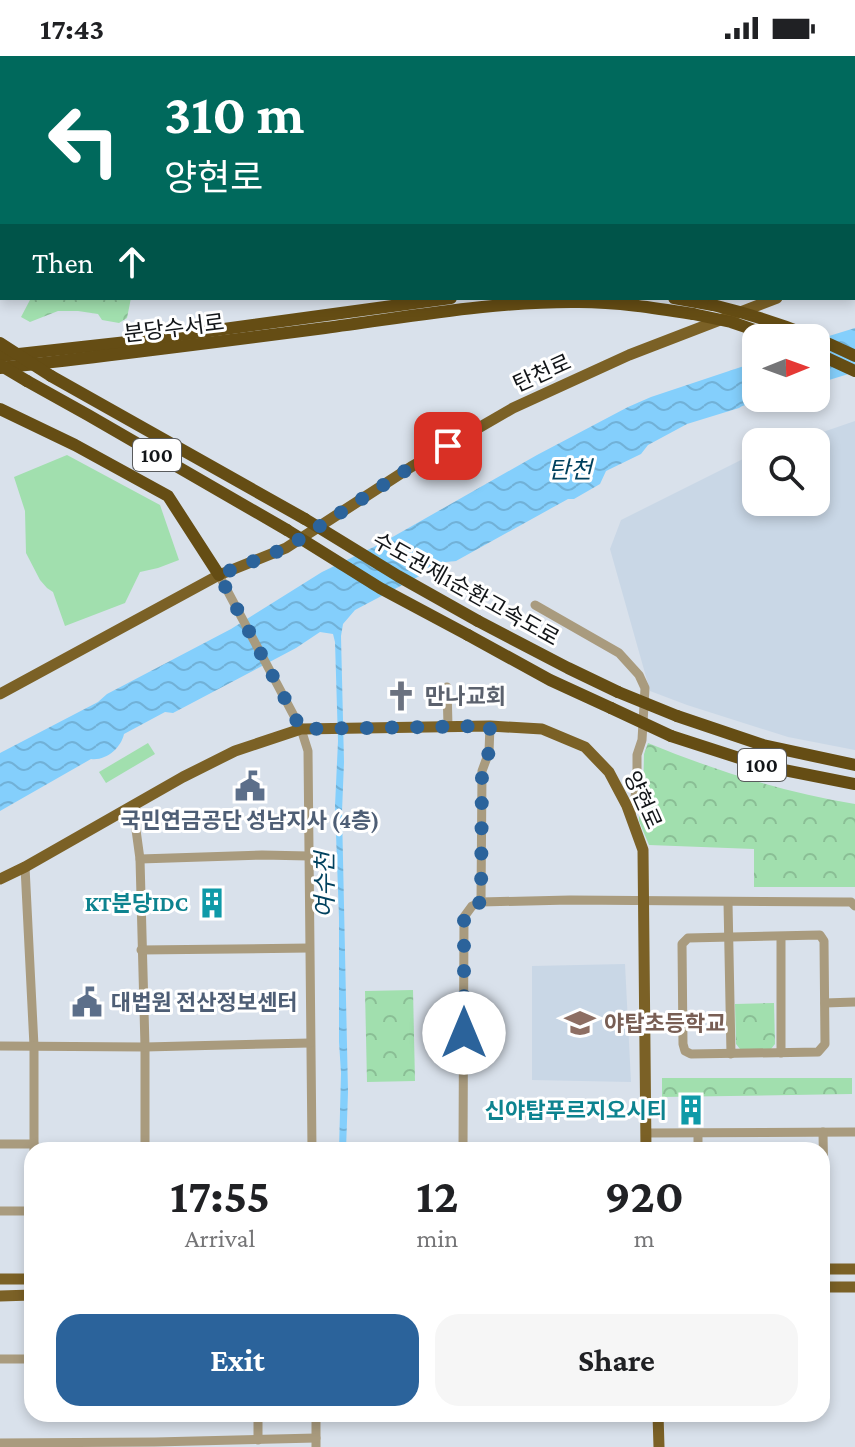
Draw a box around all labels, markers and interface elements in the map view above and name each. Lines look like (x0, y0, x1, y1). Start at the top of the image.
text: 17:43 (40, 12, 104, 45)
text: 310 m (164, 83, 305, 145)
icon: left (32, 88, 136, 192)
text: 양현로 (164, 158, 263, 198)
icon: ahead (110, 240, 154, 284)
text: Then (32, 246, 94, 279)
street label: 분당수서로 (122, 309, 226, 347)
north arrow (742, 324, 830, 412)
map controls (742, 324, 830, 516)
street label: 탄천로 (509, 349, 575, 397)
pin (414, 412, 482, 480)
icon: arrive (426, 424, 470, 468)
button: search (742, 428, 830, 516)
road number: 100 (133, 439, 181, 471)
water label: 탄천 (548, 456, 595, 483)
street label: 수도권제1순환고속도로 (368, 527, 564, 651)
church icon: 만나교회 (384, 679, 418, 713)
place label: 만나교회 (425, 684, 506, 709)
road number: 100 (738, 749, 786, 781)
street label: 양현로 (619, 767, 667, 833)
public building icon: 국민연금공단 성남지사 (4층) (233, 769, 267, 803)
place label: 국민연금공단 성남지사 (4층) (120, 808, 380, 834)
water label: 여수천 (311, 849, 338, 918)
building icon: KT분당IDC (195, 886, 229, 920)
place label: KT분당IDC (85, 891, 188, 916)
public building icon: 대법원 전산정보센터 (70, 985, 104, 1019)
place label: 대법원 전산정보센터 (111, 990, 297, 1015)
position arrow (422, 991, 506, 1075)
school or university icon: 야탑초등학교 (563, 1006, 597, 1040)
place label: 야탑초등학교 (604, 1011, 725, 1036)
building icon: 신야탑푸르지오시티 (674, 1093, 708, 1127)
place label: 신야탑푸르지오시티 (485, 1098, 667, 1123)
text: 17:55 (170, 1169, 270, 1222)
text: 12 (416, 1169, 459, 1222)
text: 920 (605, 1169, 684, 1222)
text: Arrival (185, 1224, 255, 1253)
text: min (416, 1224, 458, 1253)
text: m (634, 1224, 655, 1253)
button: Exit (56, 1314, 419, 1406)
button: Share (435, 1314, 798, 1406)

